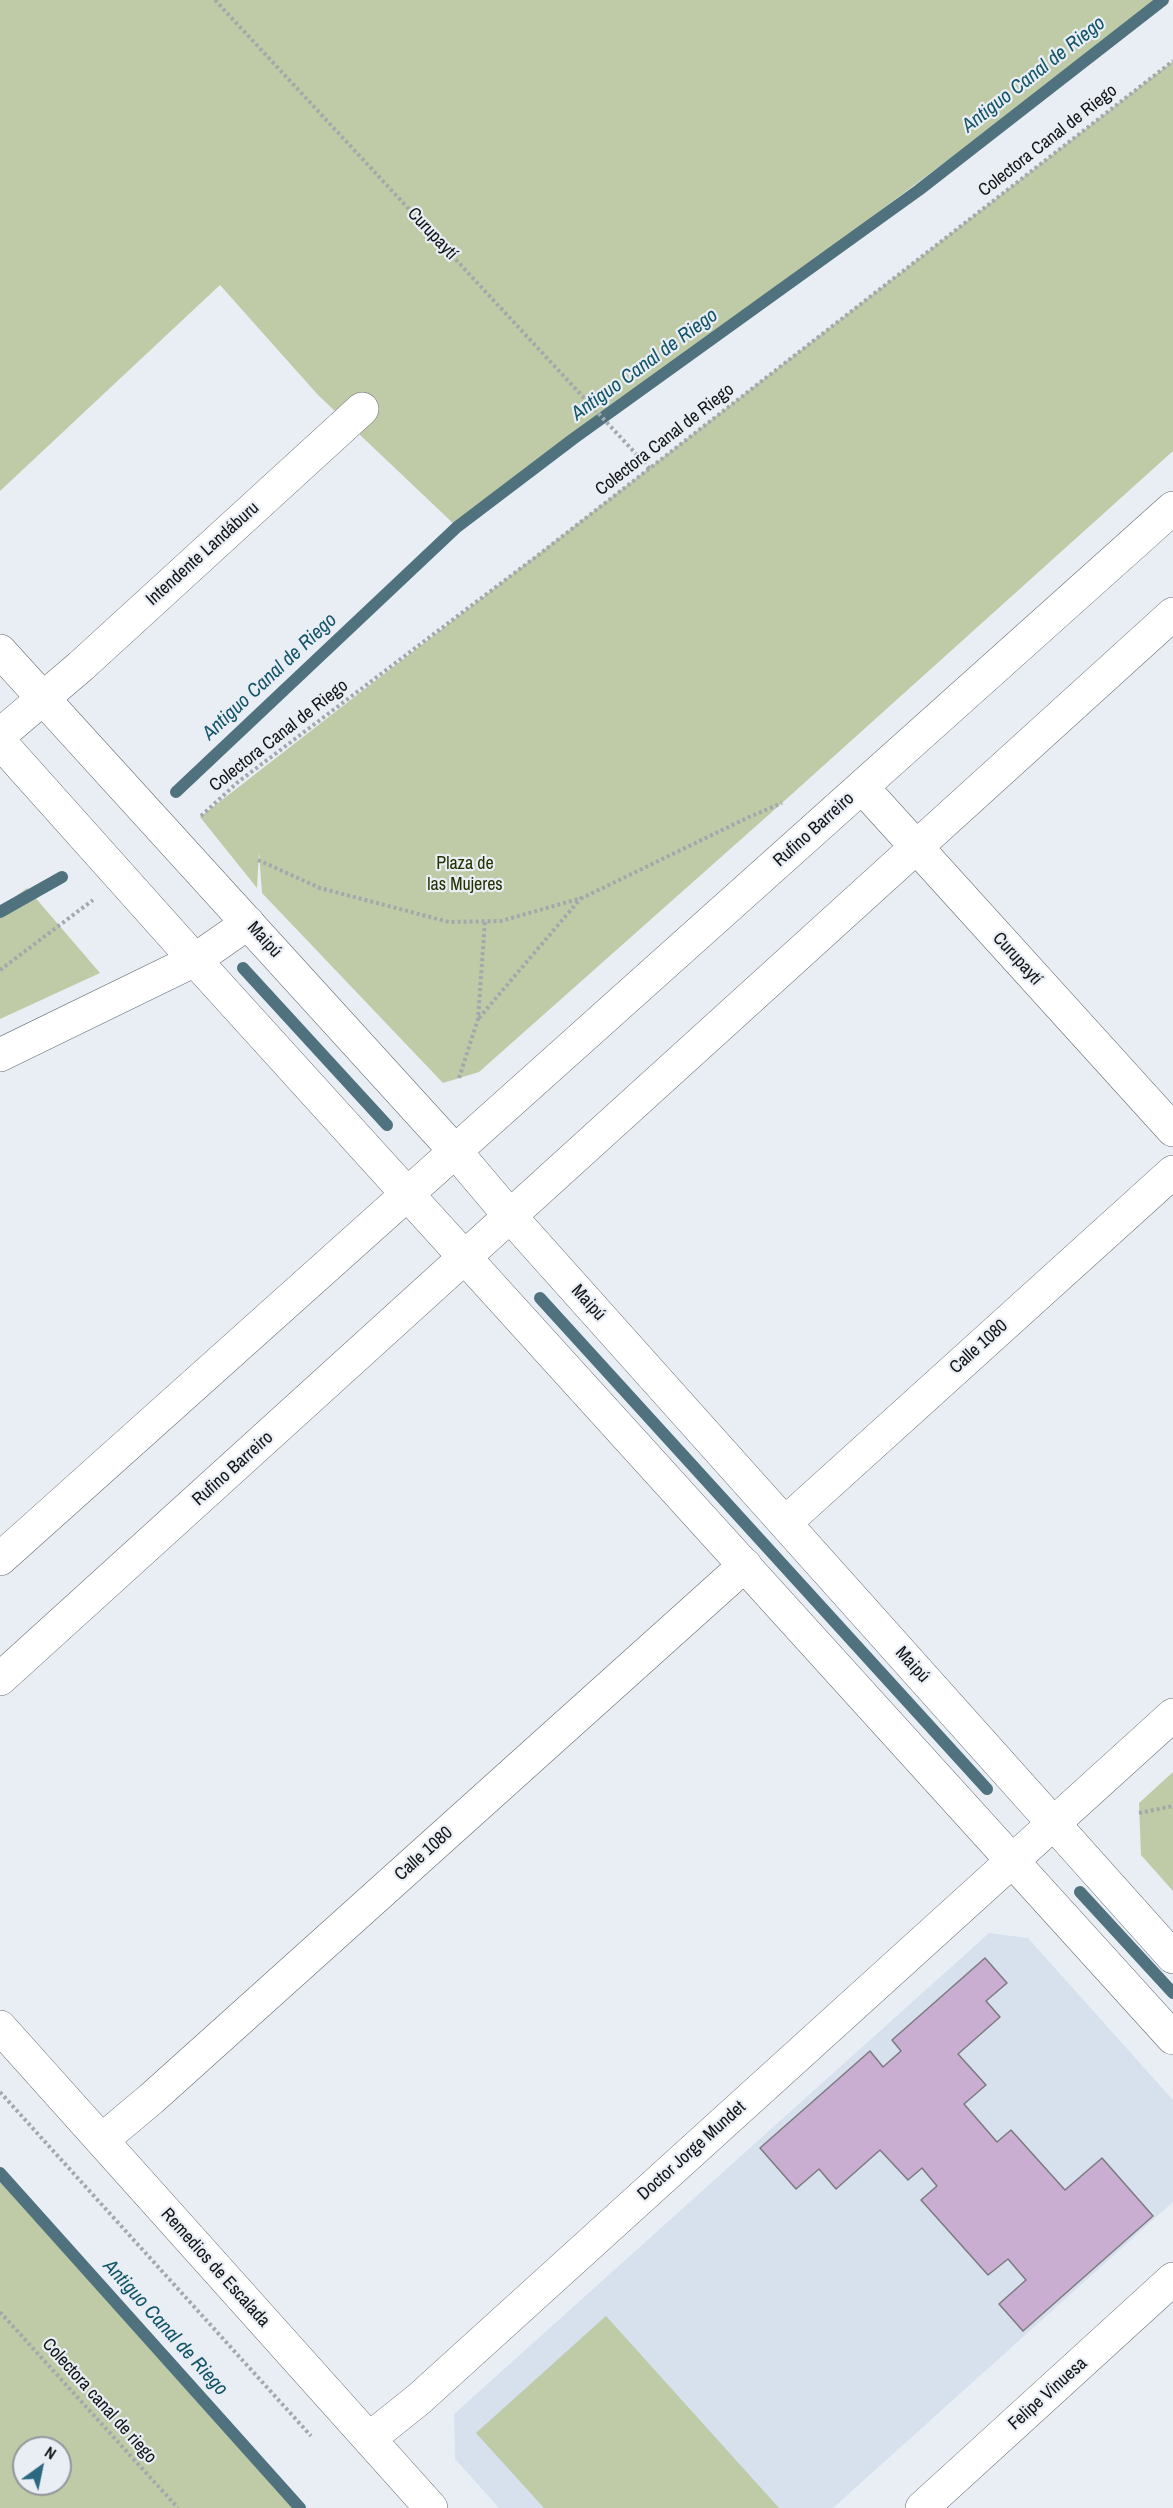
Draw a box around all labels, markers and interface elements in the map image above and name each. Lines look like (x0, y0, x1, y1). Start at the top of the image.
water label: Antiguo Canal de Riego (958, 12, 1110, 138)
street label: Colectora Canal de Riego (974, 80, 1122, 202)
street label: Curupaytí (402, 203, 462, 265)
water label: Antiguo Canal de Riego (567, 304, 723, 426)
street label: Colectora Canal de Riego (591, 379, 739, 501)
street label: Intendente Landáburu (142, 498, 264, 610)
water label: Antiguo Canal de Riego (198, 609, 342, 745)
street label: Colectora Canal de Riego (205, 675, 353, 797)
street label: Rufino Barreiro (769, 788, 859, 872)
park label: Plaza de las Mujeres (427, 853, 503, 896)
street label: Maipú (242, 918, 286, 962)
street label: Curupaytí (988, 928, 1046, 990)
street label: Maipú (566, 1281, 610, 1325)
street label: Calle 1080 (946, 1315, 1012, 1379)
street label: Rufino Barreiro (188, 1427, 278, 1511)
street label: Maipú (890, 1643, 934, 1687)
street label: Calle 1080 (391, 1822, 457, 1886)
street label: Doctor Jorge Mundet (634, 2097, 750, 2205)
street label: Remedios de Escalada (156, 2204, 274, 2332)
water label: Antiguo Canal de Riego (98, 2255, 232, 2401)
street label: Colectora canal de riego (37, 2334, 161, 2468)
street label: Felipe Vinuesa (1004, 2353, 1092, 2435)
north arrow (12, 2436, 72, 2496)
text: N (41, 2441, 61, 2464)

